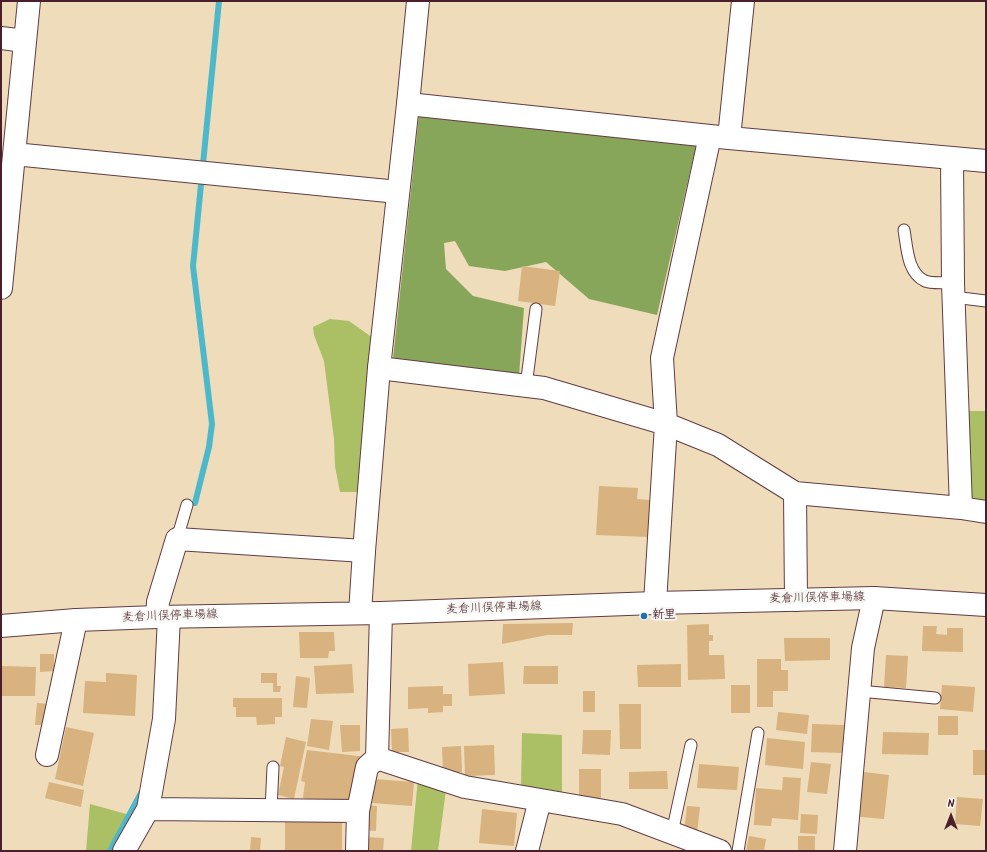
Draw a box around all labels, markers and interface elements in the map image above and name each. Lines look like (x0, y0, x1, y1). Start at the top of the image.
street label: 麦倉川俣停車場線 (769, 591, 865, 607)
street label: 麦倉川俣停車場線 (446, 600, 542, 618)
street label: 麦倉川俣停車場線 (122, 608, 218, 626)
place label: 新里 (652, 609, 676, 623)
marker: 新里 (639, 611, 649, 621)
text: N (948, 795, 954, 813)
north arrow (931, 796, 971, 836)

